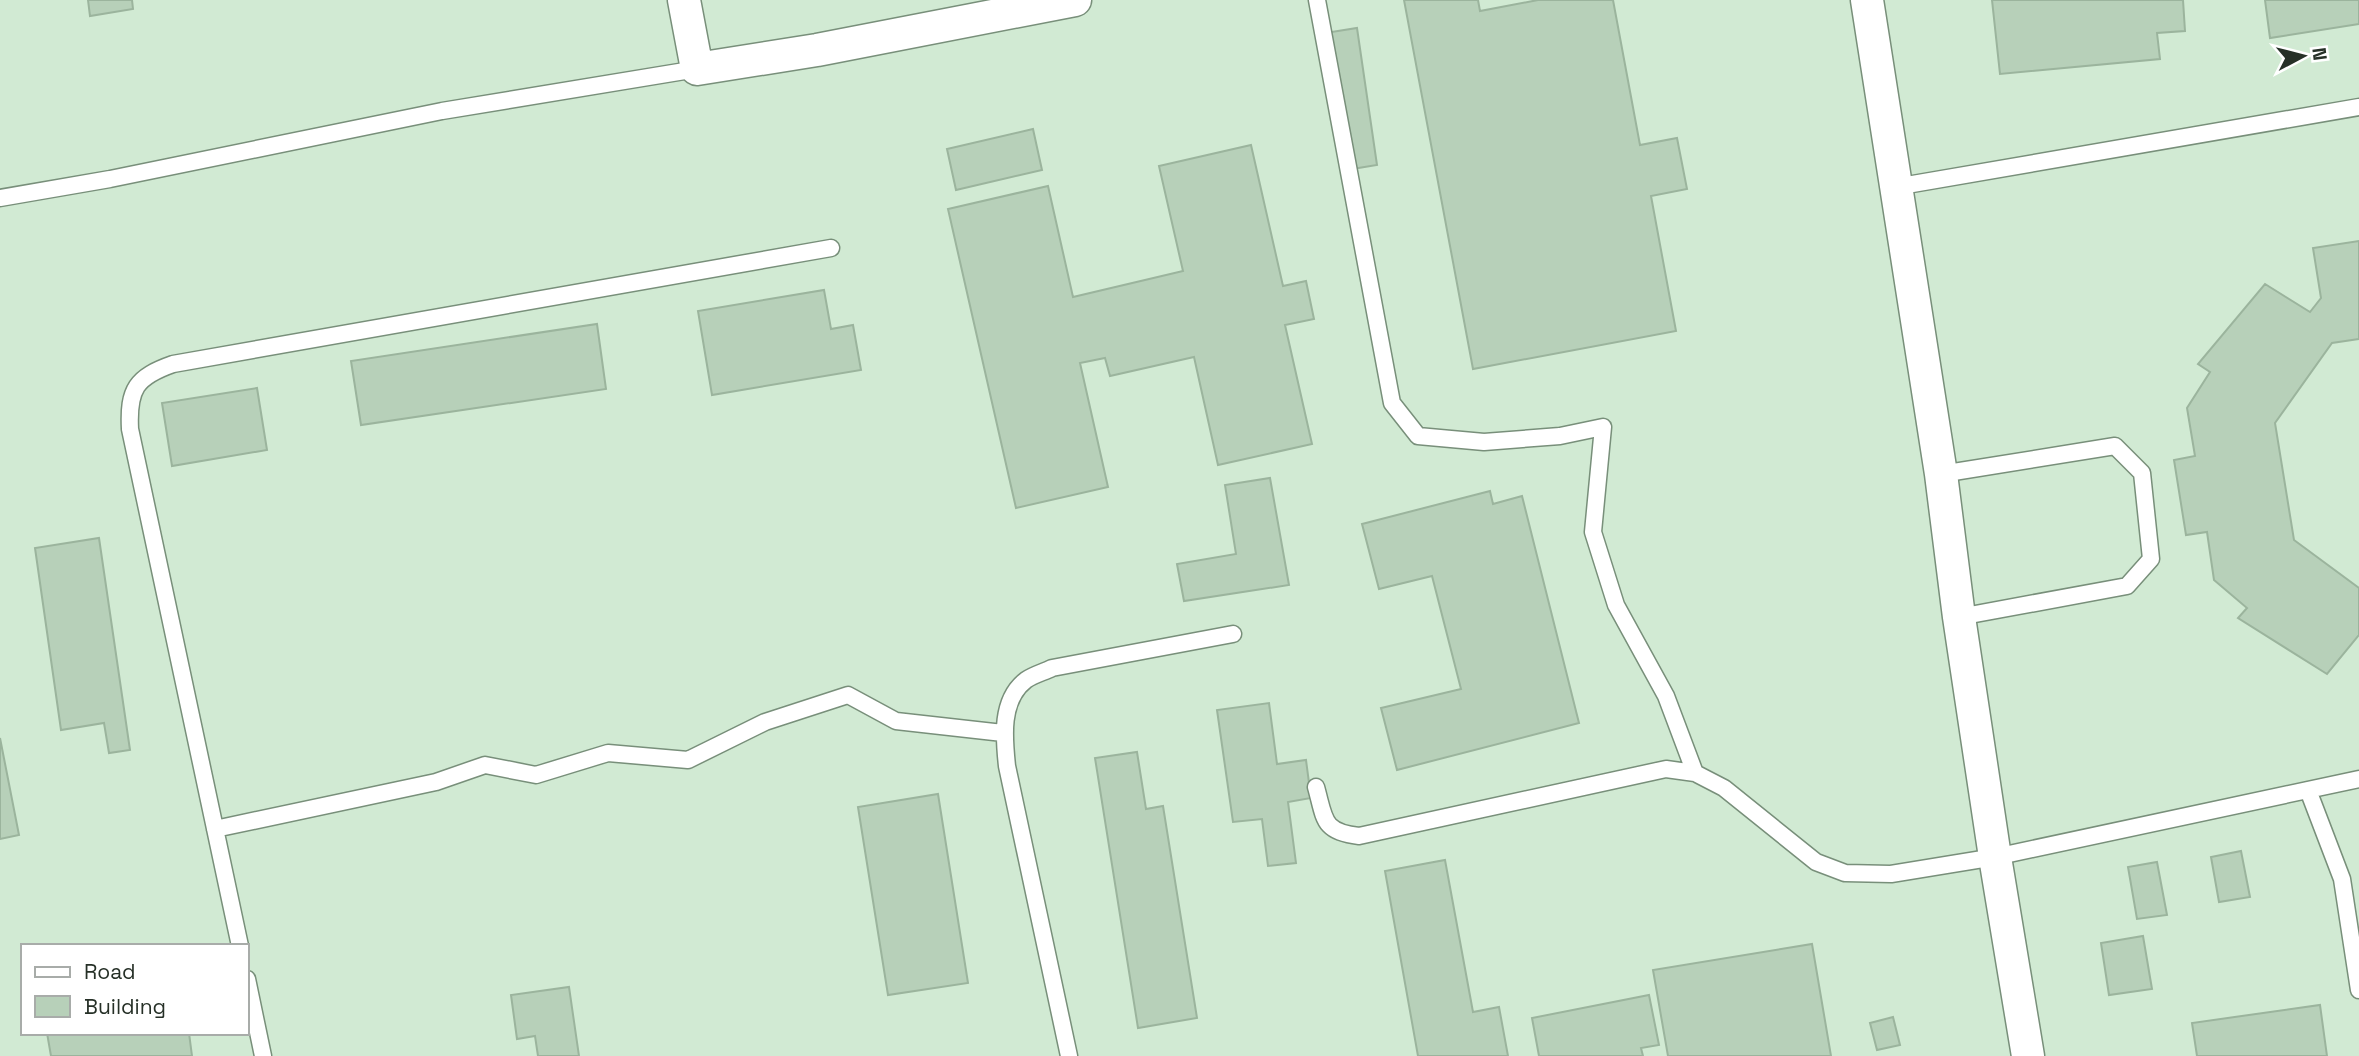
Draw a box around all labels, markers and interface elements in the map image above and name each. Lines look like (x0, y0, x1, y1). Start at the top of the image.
north arrow (2268, 21, 2338, 91)
text: N (2306, 46, 2333, 62)
legend (21, 944, 248, 1035)
text: Road (84, 958, 136, 985)
text: Building (84, 993, 166, 1020)

